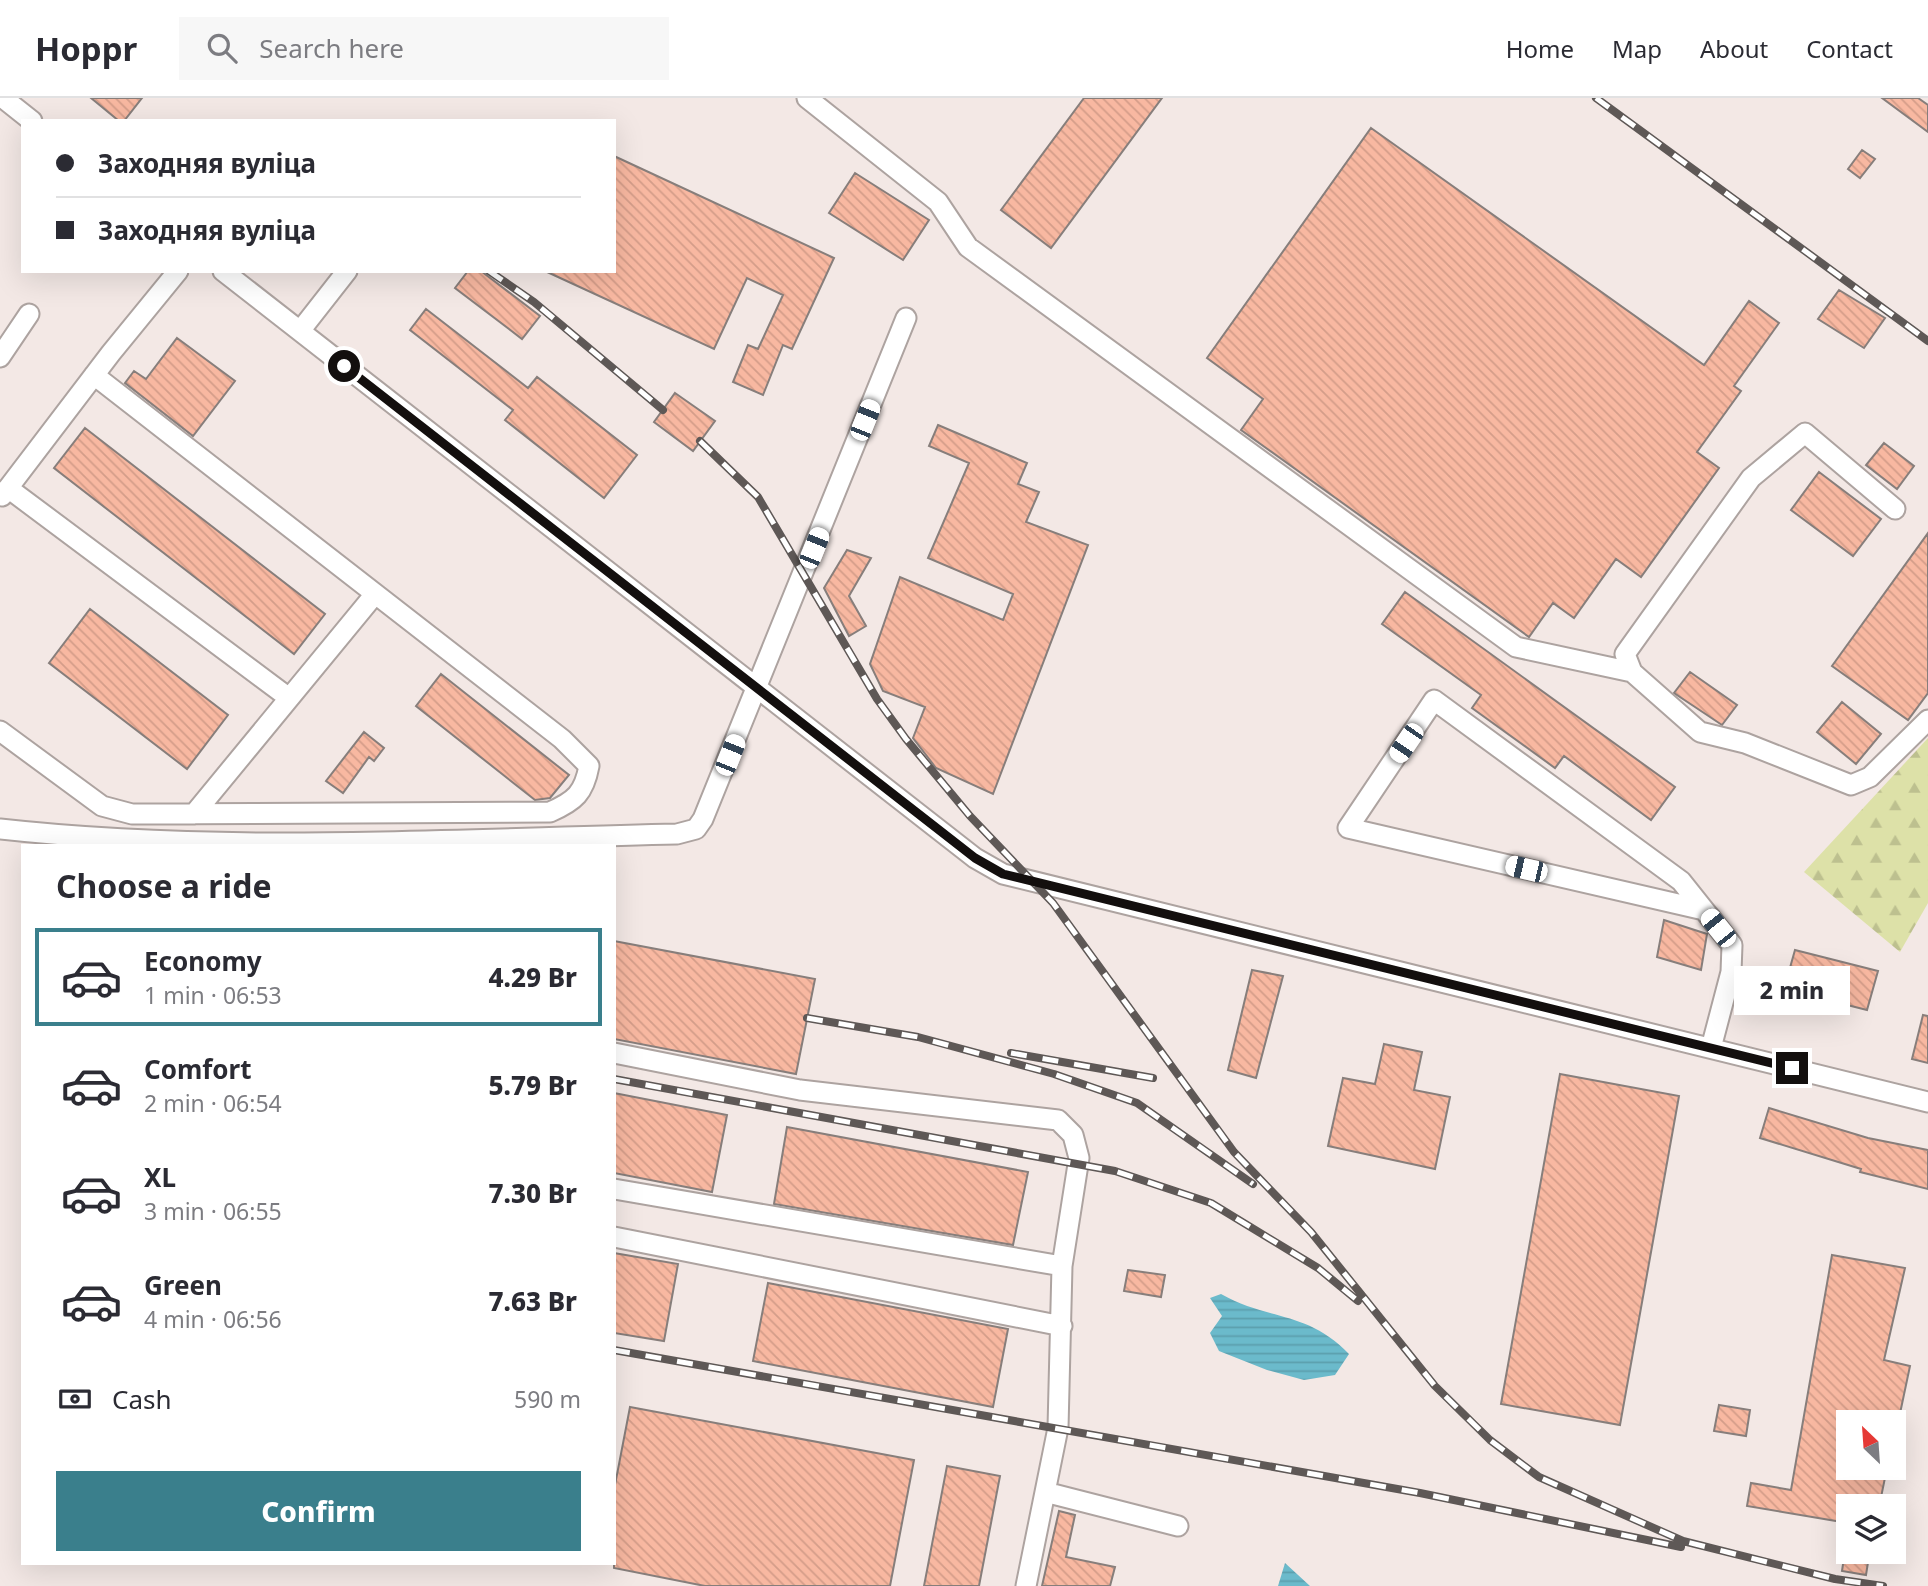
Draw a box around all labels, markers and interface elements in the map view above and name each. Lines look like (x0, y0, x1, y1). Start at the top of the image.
search box (179, 17, 669, 80)
text: Hoppr (35, 26, 137, 71)
icon: search (203, 29, 241, 67)
text: Search here (259, 30, 404, 66)
text: Home (1506, 32, 1574, 65)
text: Map (1612, 32, 1662, 65)
text: About (1700, 32, 1768, 65)
text: Contact (1806, 32, 1893, 65)
text: Заходняя вуліца (98, 145, 316, 181)
text: Заходняя вуліца (98, 212, 316, 248)
route start (328, 350, 360, 382)
car (848, 397, 883, 443)
car (797, 525, 832, 571)
car (1386, 720, 1427, 766)
car (713, 732, 748, 778)
car (1504, 854, 1549, 884)
text: Choose a ride (56, 864, 272, 907)
car (1697, 905, 1740, 951)
text: Economy (144, 943, 262, 979)
icon: car (60, 946, 123, 1009)
text: 4.29 Br (488, 959, 577, 995)
callout: 2 min (1734, 967, 1850, 1016)
text: 2 min (1760, 974, 1824, 1006)
text: 1 min · 06:53 (144, 979, 282, 1011)
text: Comfort (144, 1051, 252, 1087)
route end (1776, 1052, 1808, 1084)
icon: car (60, 1054, 123, 1117)
text: 5.79 Br (488, 1067, 577, 1103)
text: 2 min · 06:54 (144, 1087, 282, 1119)
text: XL (144, 1159, 176, 1195)
icon: car (60, 1162, 123, 1225)
text: 7.30 Br (488, 1175, 577, 1211)
text: 3 min · 06:55 (144, 1195, 282, 1227)
text: Green (144, 1267, 222, 1303)
icon: car (60, 1270, 123, 1333)
text: 7.63 Br (488, 1283, 577, 1319)
text: 4 min · 06:56 (144, 1303, 282, 1335)
icon: cash (56, 1380, 94, 1418)
text: Cash (112, 1381, 172, 1417)
text: 590 m (514, 1383, 581, 1415)
north arrow (1836, 1410, 1906, 1480)
map controls (1836, 1410, 1906, 1564)
button: Confirm (56, 1471, 581, 1551)
button: layers (1836, 1494, 1906, 1564)

